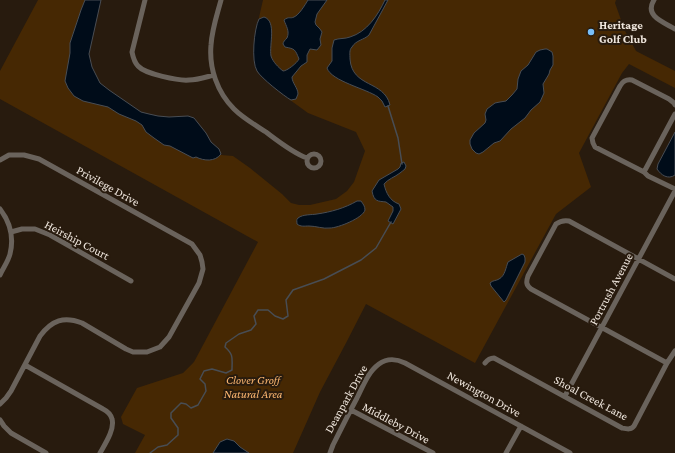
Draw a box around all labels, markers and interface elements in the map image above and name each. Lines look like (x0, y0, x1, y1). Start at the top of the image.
place label: Heritage Golf Club (599, 18, 647, 46)
marker: Heritage Golf Club (586, 27, 596, 37)
street label: Privilege Drive (74, 163, 142, 209)
street label: Heirship Court (42, 217, 112, 263)
street label: Portrush Avenue (586, 251, 636, 327)
street label: Deanpark Drive (322, 363, 370, 435)
street label: Newington Drive (445, 368, 523, 420)
park label: Clover Groff Natural Area (224, 373, 283, 401)
street label: Shoal Creek Lane (552, 373, 630, 423)
street label: Middleby Drive (360, 399, 432, 447)

